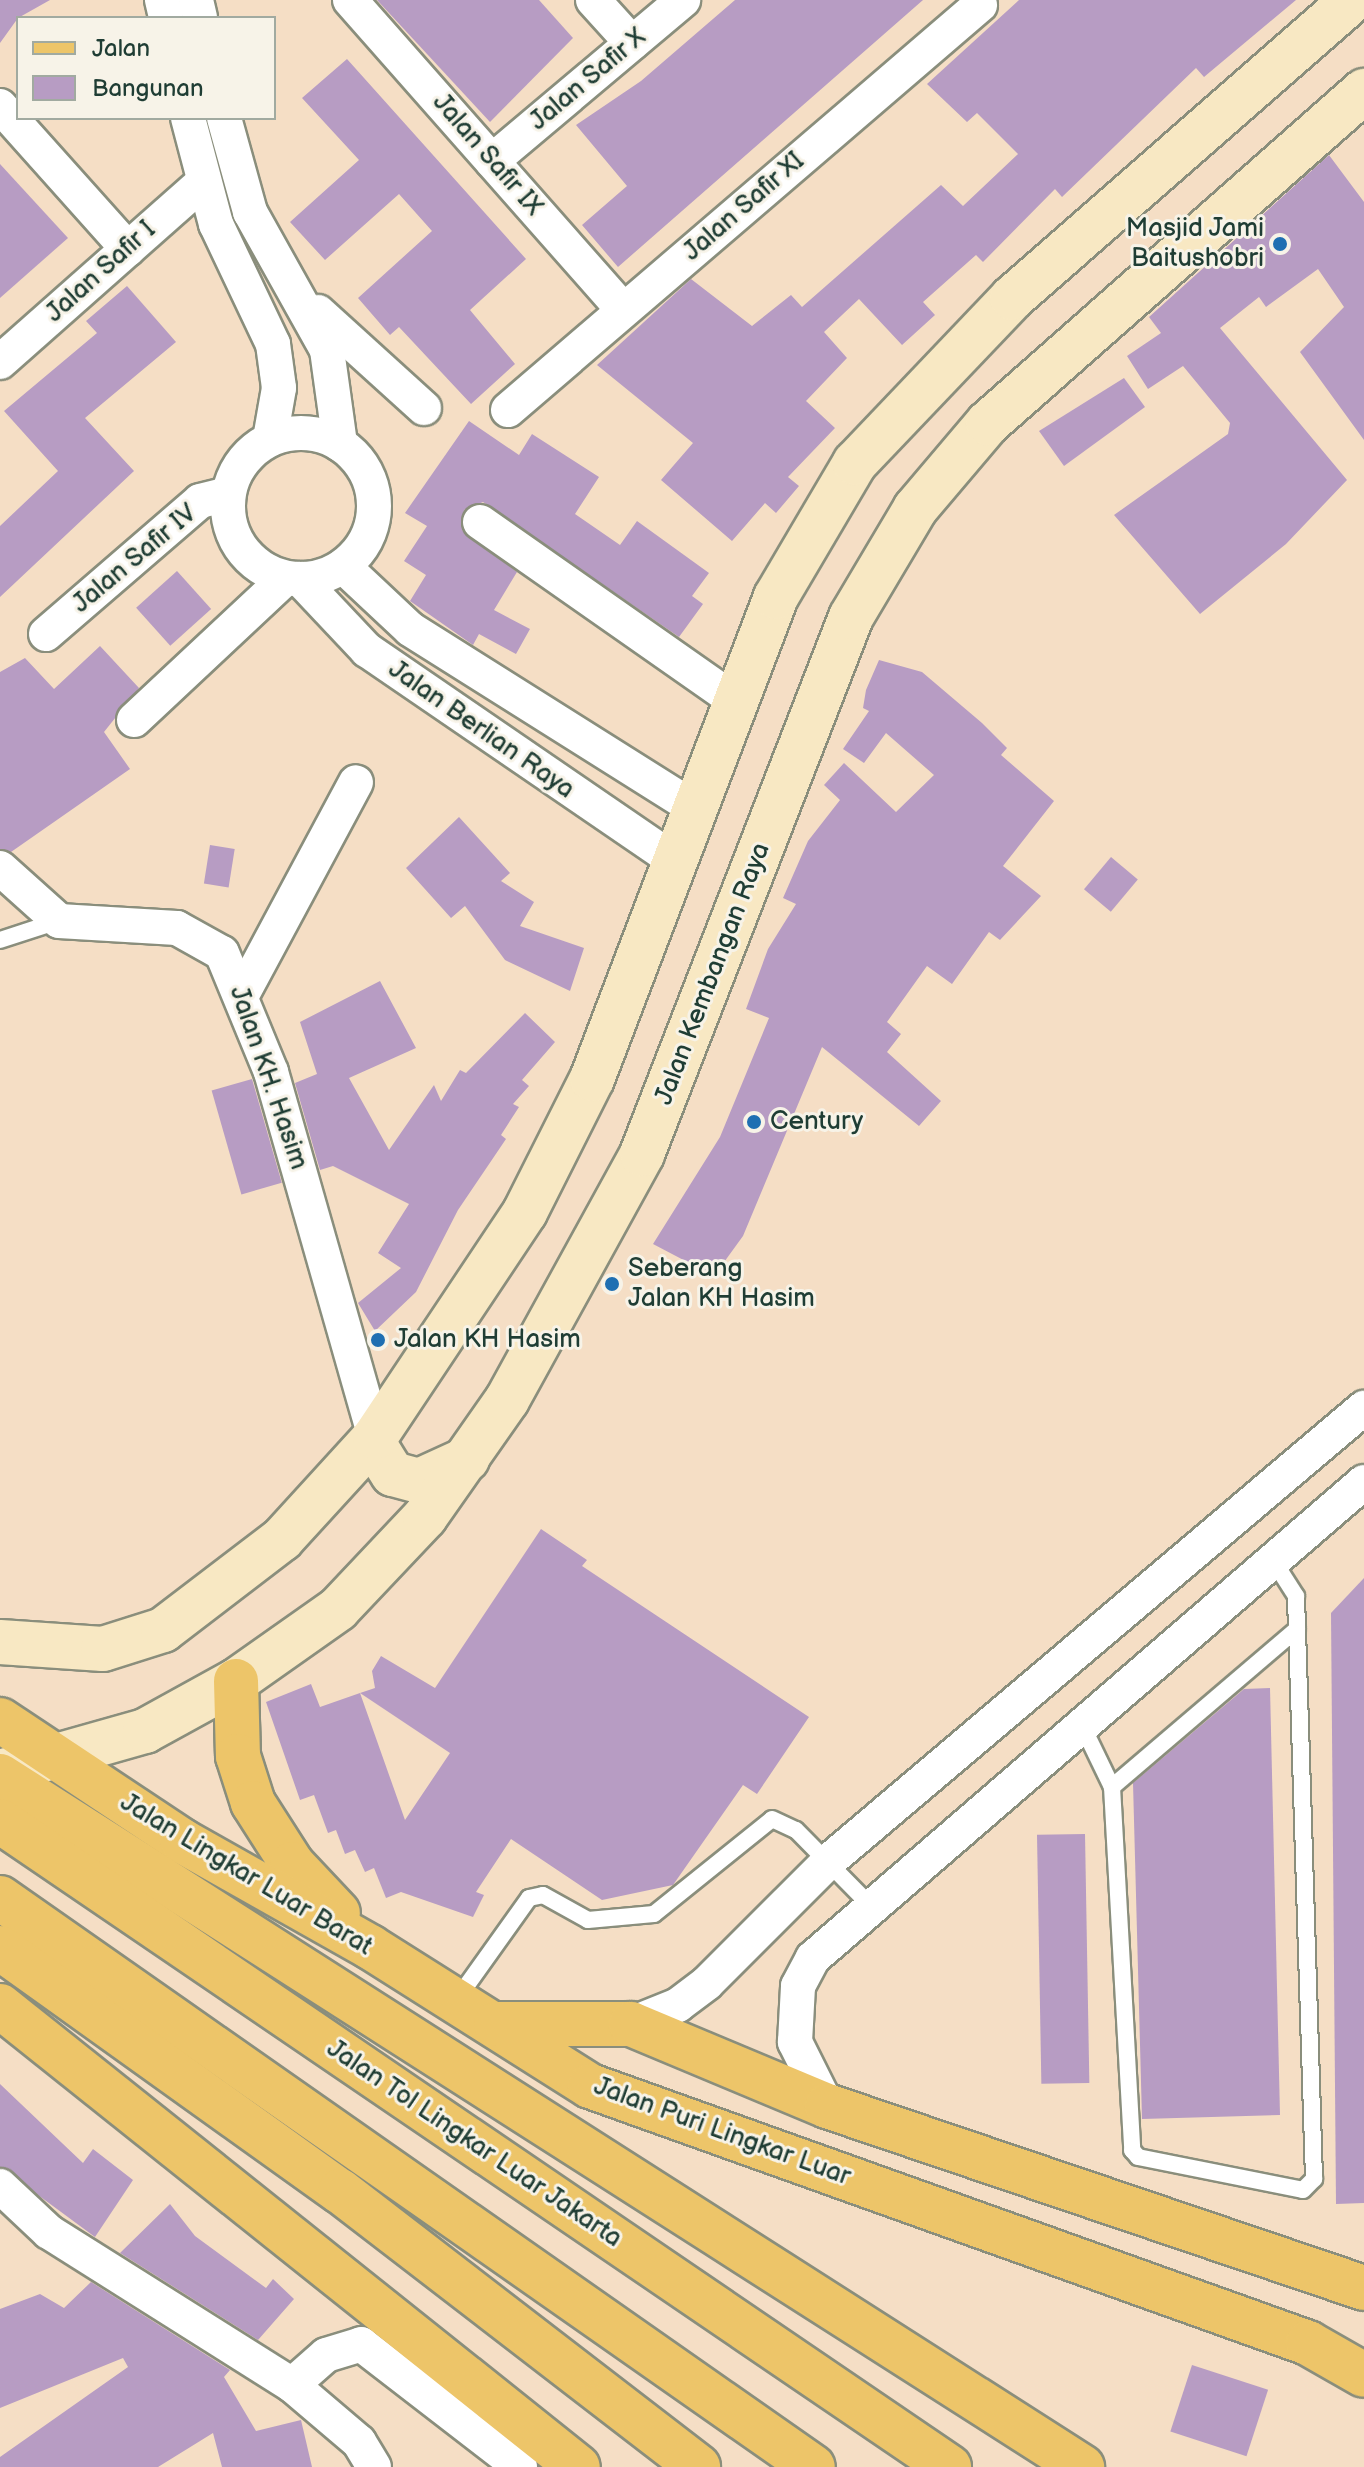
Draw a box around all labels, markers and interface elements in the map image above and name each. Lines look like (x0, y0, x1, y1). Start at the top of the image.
legend (16, 16, 276, 120)
street label: Jalan Safir X (523, 22, 653, 138)
text: Jalan (92, 34, 150, 63)
text: Bangunan (92, 74, 203, 103)
street label: Jalan Safir IX (425, 87, 549, 223)
street label: Jalan Safir XI (676, 145, 812, 269)
place label: Masjid Jami Baitushobri (1124, 213, 1264, 274)
street label: Jalan Safir I (40, 214, 162, 330)
marker: Masjid Jami Baitushobri (1271, 235, 1289, 253)
street label: Jalan Safir IV (66, 498, 204, 620)
street label: Jalan Berlian Raya (382, 654, 580, 806)
street label: Jalan Kembangan Raya (649, 839, 777, 1109)
street label: Jalan KH. Hasim (222, 982, 314, 1174)
place label: Century (770, 1106, 863, 1138)
marker: Century (745, 1113, 763, 1131)
place label: Seberang Jalan KH Hasim (628, 1253, 815, 1314)
marker: Seberang Jalan KH Hasim (603, 1275, 621, 1293)
place label: Jalan KH Hasim (394, 1324, 581, 1356)
marker: Jalan KH Hasim (369, 1331, 387, 1349)
street label: Jalan Lingkar Luar Barat (114, 1787, 378, 1963)
street label: Jalan Tol Lingkar Luar Jakarta (320, 2033, 628, 2255)
street label: Jalan Puri Lingkar Luar (589, 2071, 855, 2193)

